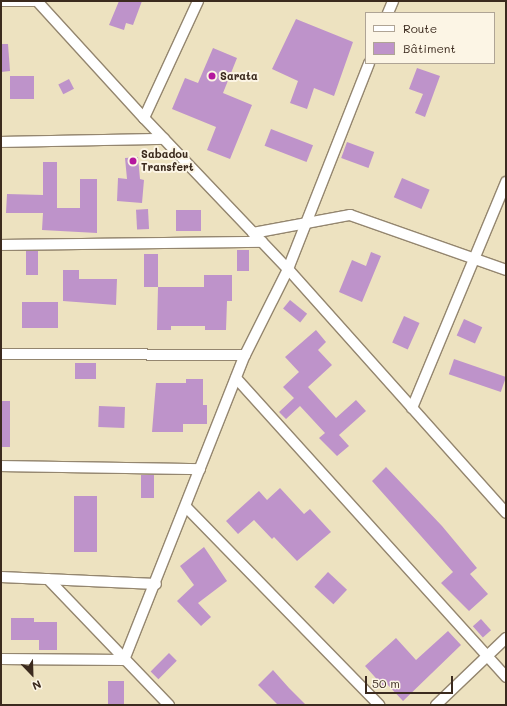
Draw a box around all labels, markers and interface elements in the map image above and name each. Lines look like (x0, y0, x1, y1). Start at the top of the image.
legend (365, 12, 495, 64)
text: Route (403, 20, 437, 36)
text: Bâtiment (403, 40, 456, 56)
place label: Sarata (220, 69, 258, 83)
marker: Sarata (207, 71, 217, 81)
place label: Sabadou Transfert (141, 148, 194, 174)
marker: Sabadou Transfert (128, 156, 138, 166)
north arrow (12, 654, 52, 694)
scale bar (367, 668, 455, 694)
text: 50 m (372, 675, 400, 691)
text: N (30, 677, 44, 694)

